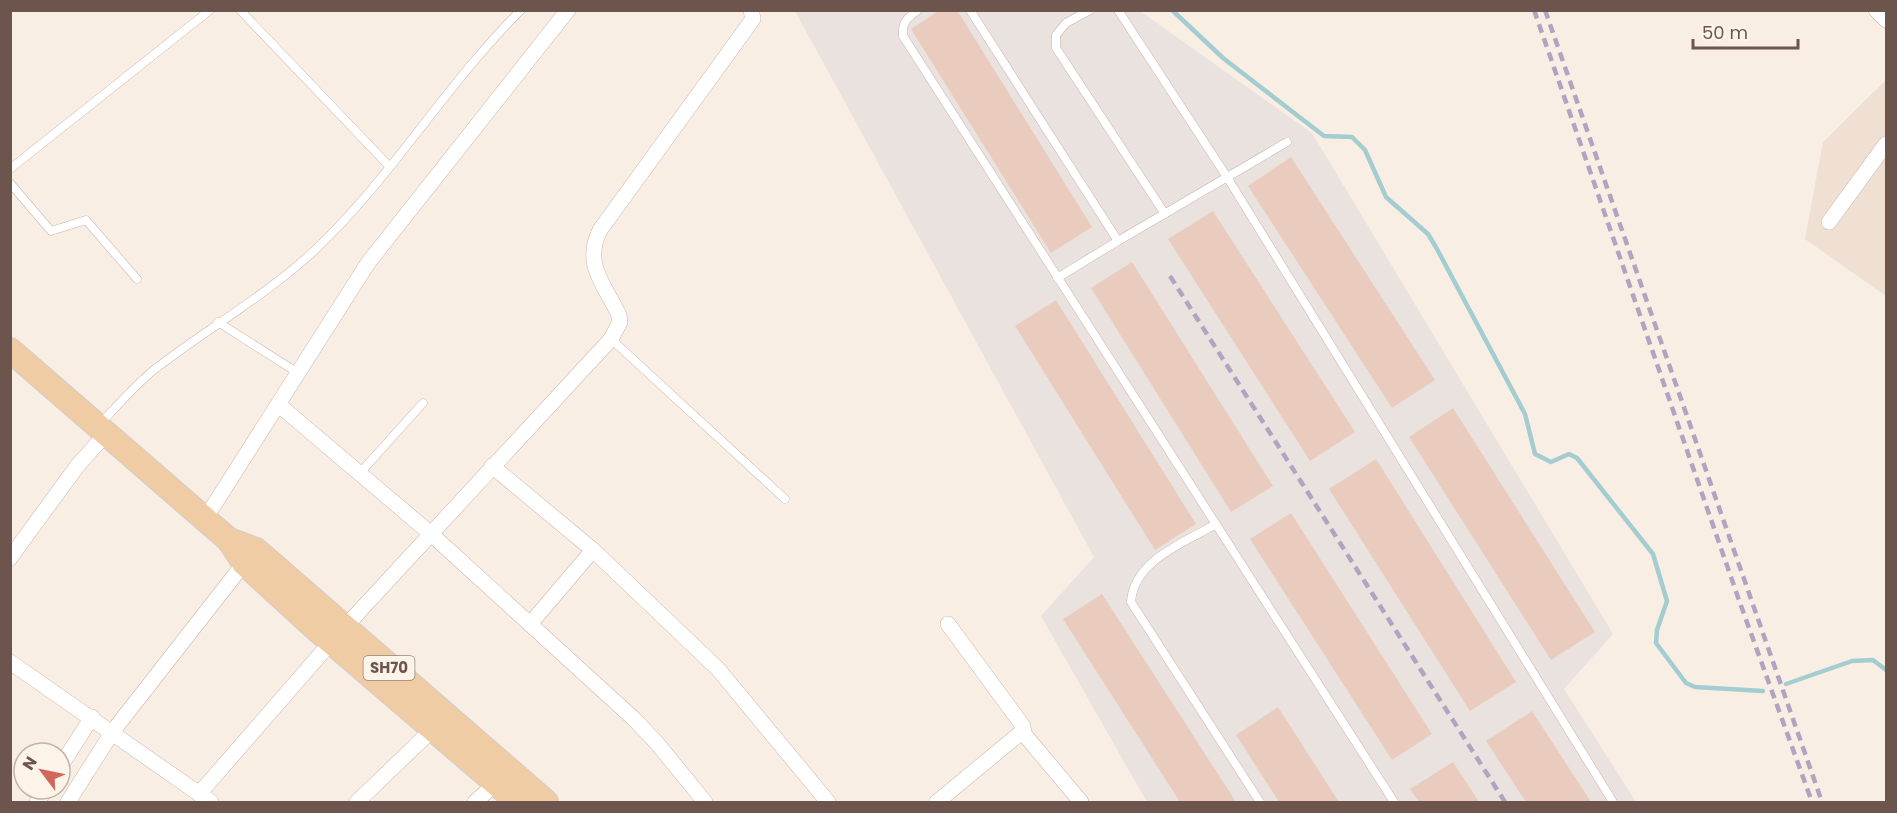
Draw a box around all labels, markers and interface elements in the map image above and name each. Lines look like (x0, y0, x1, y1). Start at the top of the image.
scale bar (1693, 12, 1798, 50)
text: 50 m (1702, 20, 1748, 45)
road number: SH70 (364, 656, 414, 680)
north arrow (12, 741, 72, 801)
text: N (17, 752, 43, 775)

